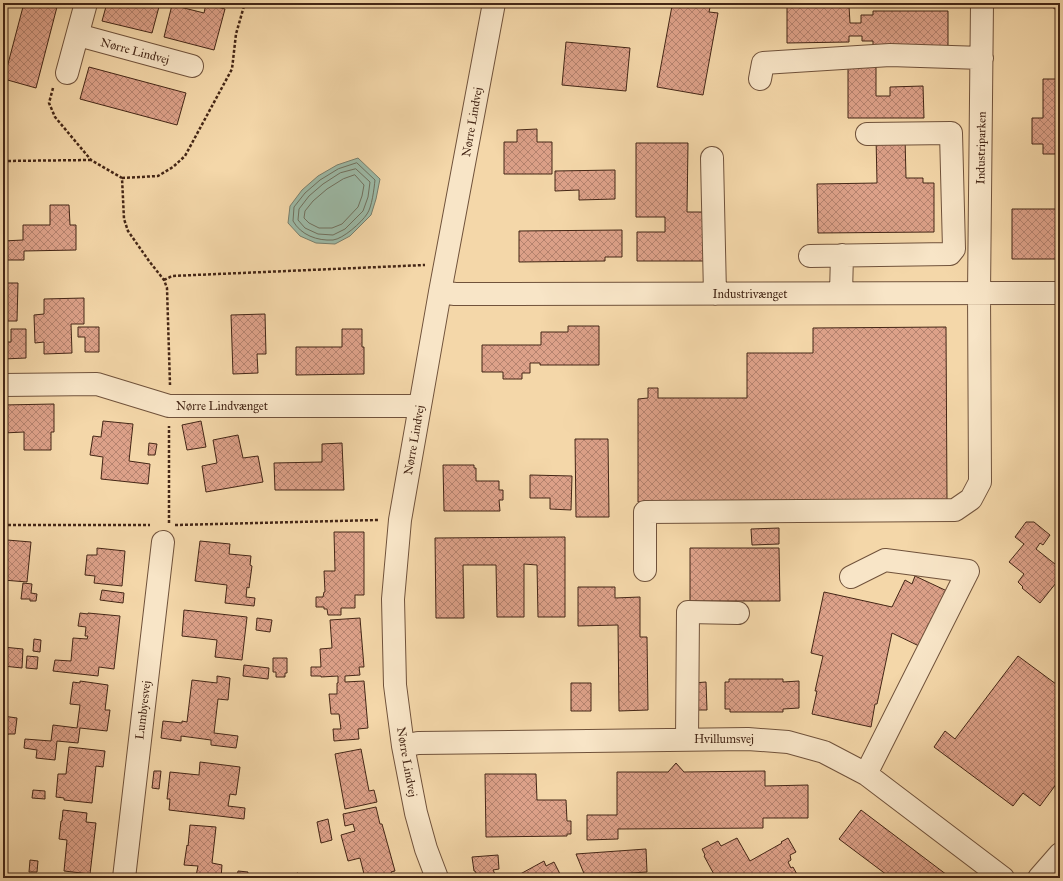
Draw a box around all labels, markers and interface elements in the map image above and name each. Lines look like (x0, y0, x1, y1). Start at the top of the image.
street label: Nørre Lindvej (99, 35, 171, 67)
street label: Nørre Lindvej (459, 86, 485, 158)
street label: Industriparken (973, 111, 989, 185)
street label: Industrivænget (712, 287, 788, 302)
street label: Nørre Lindvænget (176, 399, 269, 414)
street label: Nørre Lindvej (401, 404, 427, 476)
street label: Lumbyesvej (132, 680, 154, 740)
street label: Nørre Lindvej (394, 726, 420, 798)
street label: Hvillumsvej (694, 732, 754, 746)

